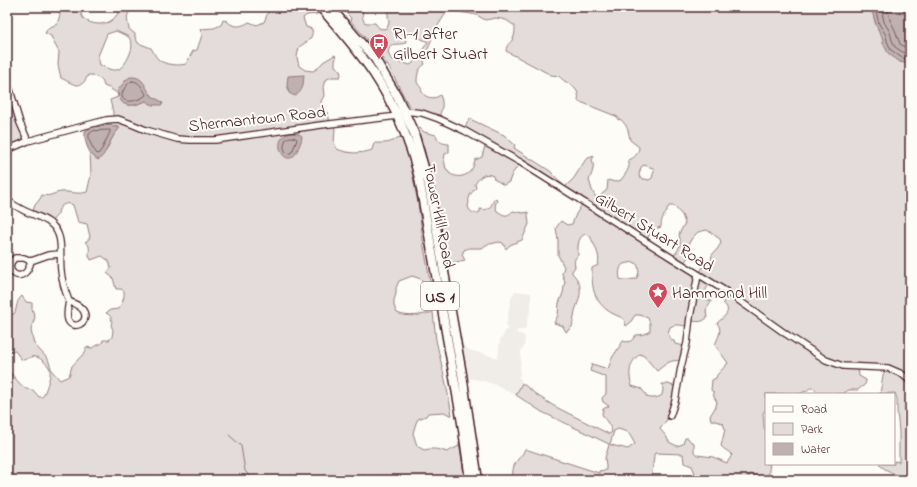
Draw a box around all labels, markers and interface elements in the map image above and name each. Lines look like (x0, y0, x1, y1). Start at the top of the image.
place label: RI-1 after Gilbert Stuart (393, 22, 488, 67)
bus stop icon: RI-1 after Gilbert Stuart (368, 32, 390, 60)
street label: Shermantown Road (187, 100, 327, 139)
street label: Tower Hill Road (416, 162, 461, 271)
street label: Gilbert Stuart Road (590, 186, 719, 279)
place icon: Hammond Hill (647, 281, 669, 309)
place label: Hammond Hill (672, 281, 767, 306)
road number: US 1 (421, 282, 459, 310)
legend (765, 393, 895, 465)
text: Road (801, 401, 827, 419)
text: Park (801, 421, 823, 439)
text: Water (801, 441, 830, 459)

